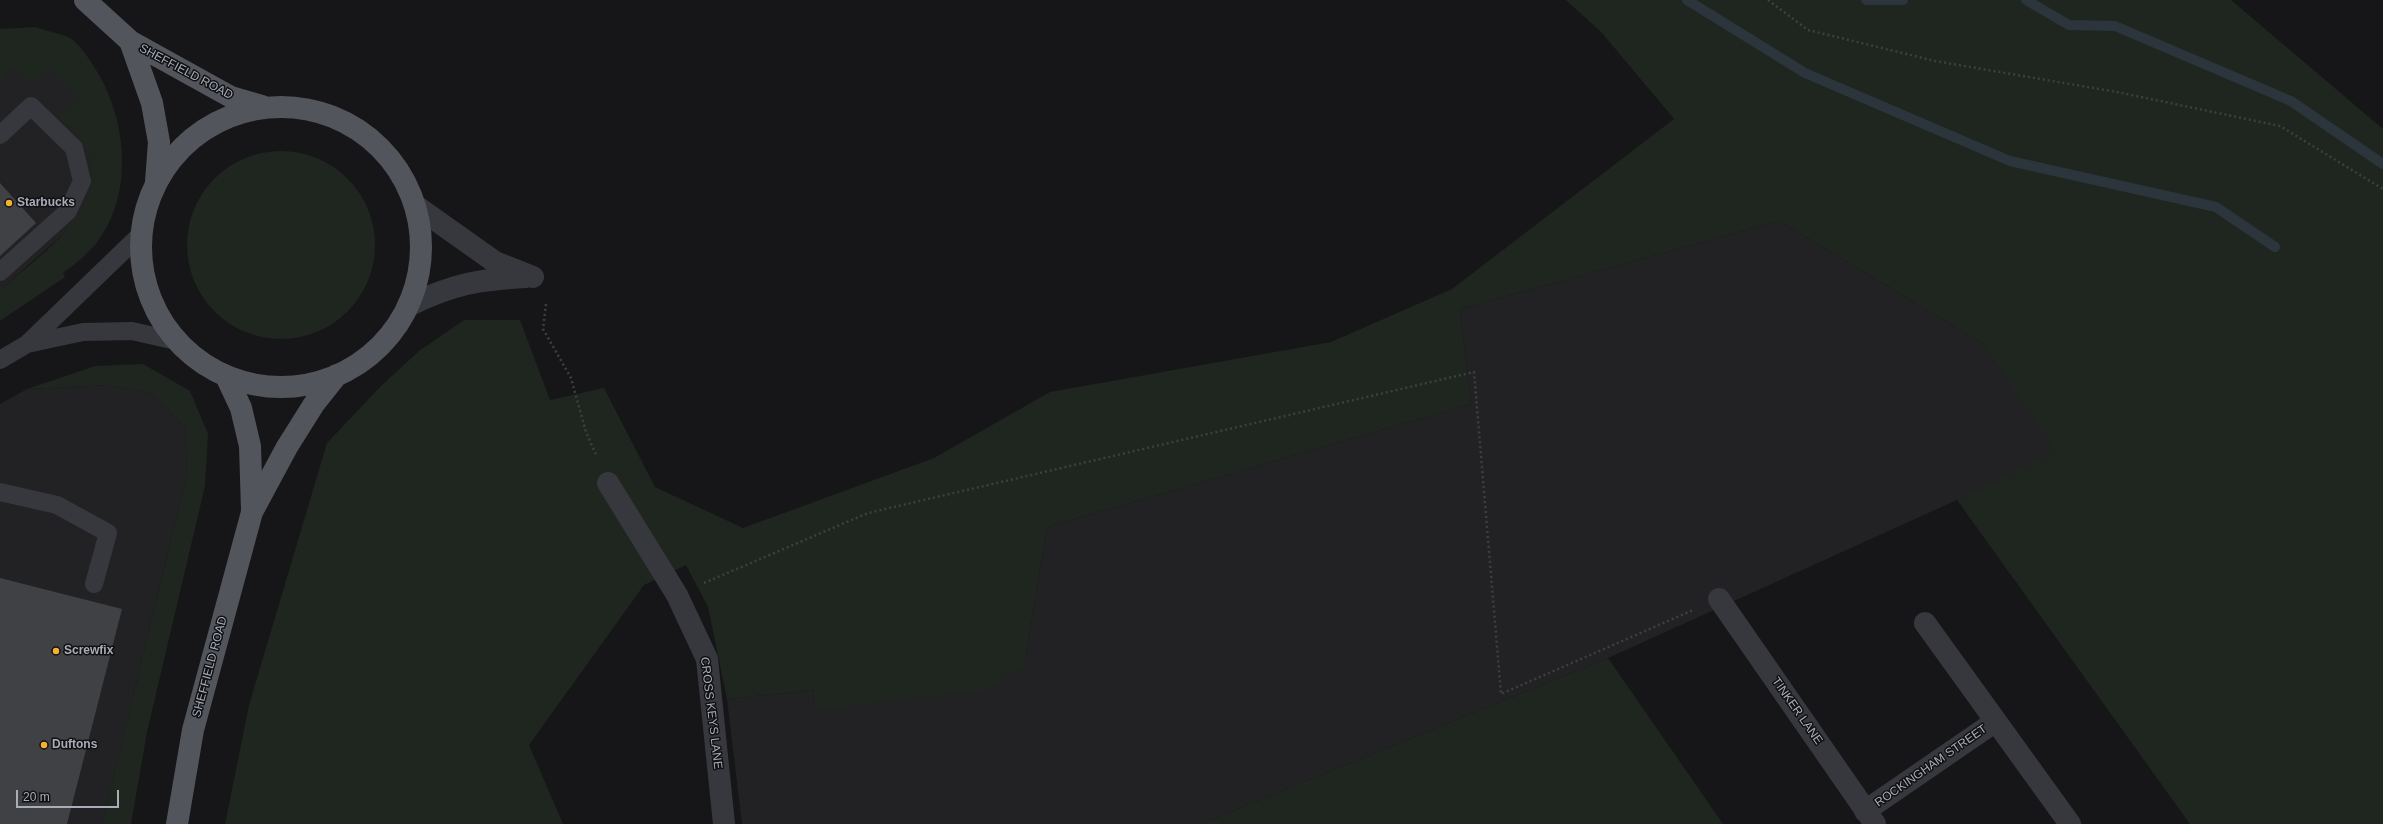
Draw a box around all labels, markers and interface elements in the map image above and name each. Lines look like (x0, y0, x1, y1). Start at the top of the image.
street label: SHEFFIELD ROAD (137, 41, 235, 103)
place label: Starbucks (17, 196, 75, 210)
marker: Starbucks (4, 198, 14, 208)
street label: SHEFFIELD ROAD (190, 615, 230, 719)
place label: Screwfix (64, 644, 113, 658)
marker: Screwfix (51, 646, 61, 656)
street label: CROSS KEYS LANE (697, 656, 725, 770)
street label: TINKER LANE (1769, 675, 1825, 747)
street label: ROCKINGHAM STREET (1872, 722, 1990, 810)
place label: Duftons (52, 738, 97, 752)
marker: Duftons (39, 740, 49, 750)
scale bar (18, 782, 121, 808)
text: 20 m (23, 790, 50, 804)

